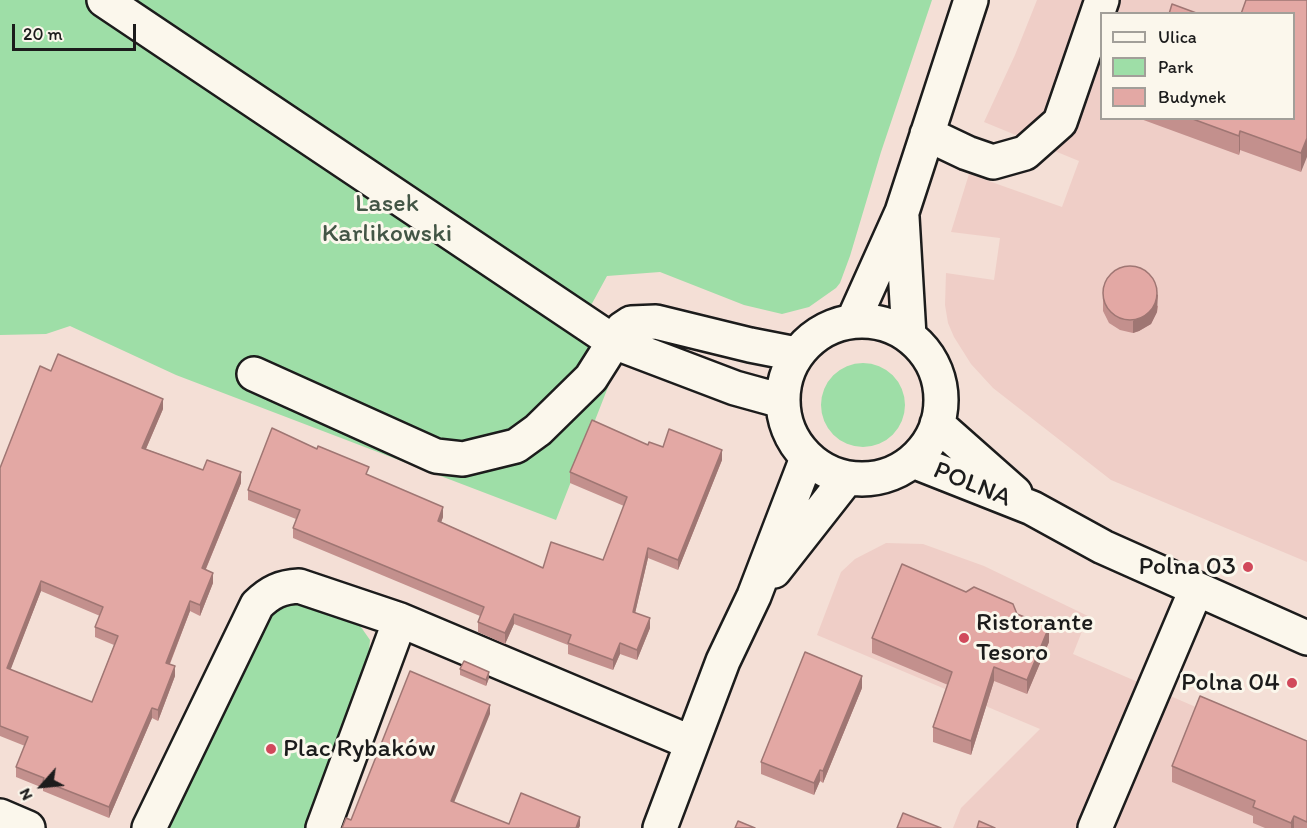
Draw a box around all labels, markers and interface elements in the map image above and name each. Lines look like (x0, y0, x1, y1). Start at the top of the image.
scale bar (15, 12, 140, 50)
legend (1100, 12, 1295, 120)
text: 20 m (23, 23, 63, 45)
text: Ulica (1158, 26, 1197, 48)
text: Park (1158, 56, 1193, 78)
text: Budynek (1158, 86, 1226, 108)
park label: Lasek Karlikowski (322, 188, 452, 249)
street label: POLNA (929, 455, 1015, 515)
place label: Polna 03 (1139, 551, 1236, 583)
marker: Polna 03 (1241, 560, 1255, 574)
place label: Ristorante Tesoro (976, 607, 1093, 668)
marker: Ristorante Tesoro (957, 631, 971, 645)
place label: Polna 04 (1181, 667, 1280, 699)
marker: Polna 04 (1285, 676, 1299, 690)
place label: Plac Rybaków (283, 733, 436, 765)
marker: Plac Rybaków (264, 742, 278, 756)
north arrow (12, 756, 72, 816)
text: N (15, 785, 36, 804)

